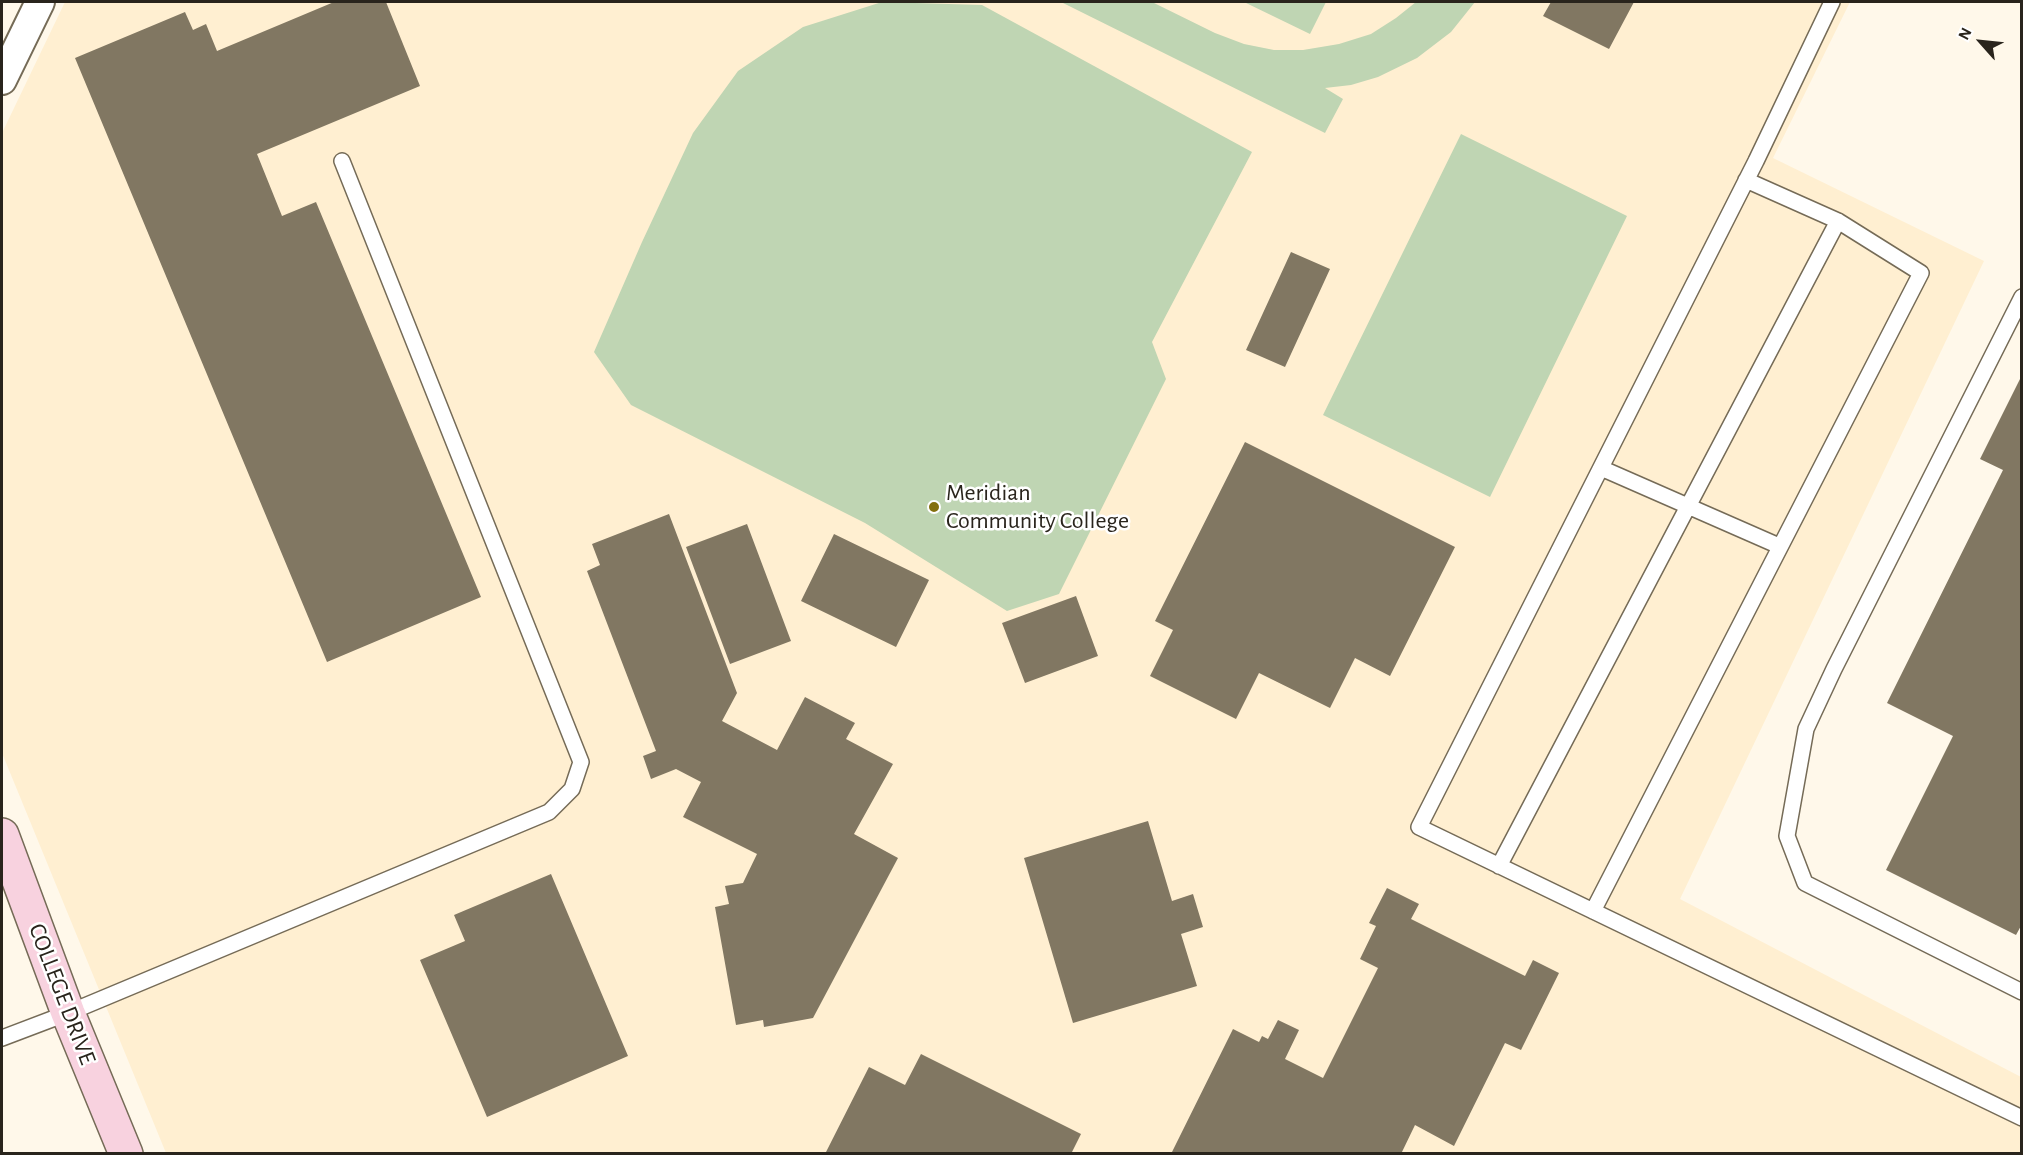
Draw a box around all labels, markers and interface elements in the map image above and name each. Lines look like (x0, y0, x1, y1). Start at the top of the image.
north arrow (1951, 12, 2011, 72)
text: N (1955, 25, 1975, 42)
place label: Meridian Community College (946, 479, 1129, 535)
marker: Meridian Community College (927, 500, 941, 514)
street label: COLLEGE DRIVE (22, 919, 102, 1069)

